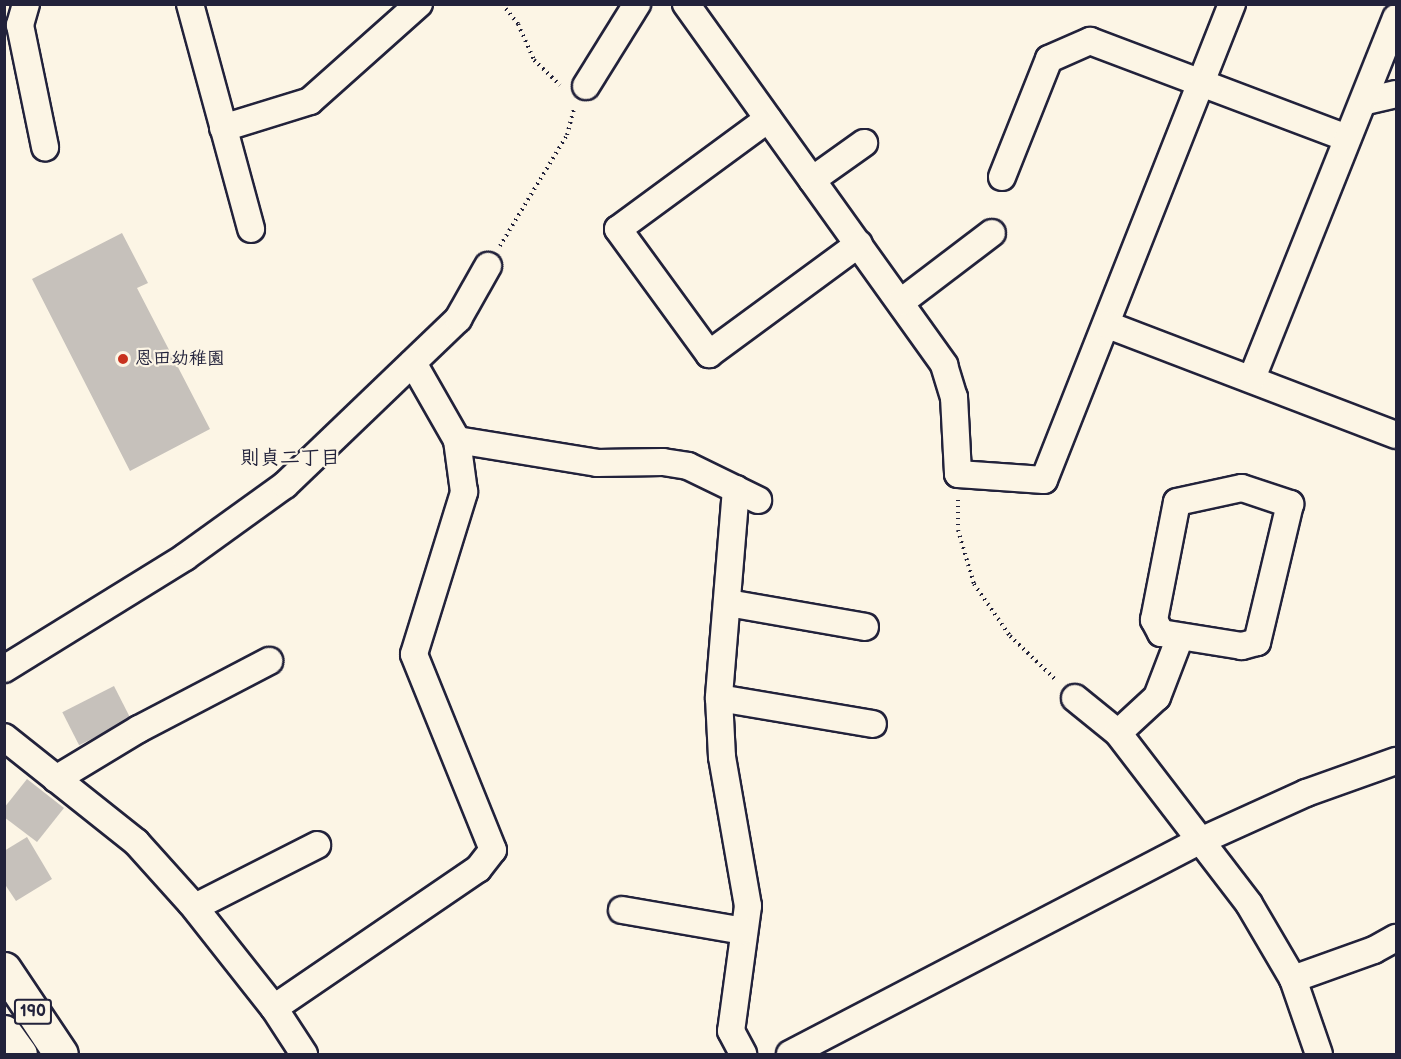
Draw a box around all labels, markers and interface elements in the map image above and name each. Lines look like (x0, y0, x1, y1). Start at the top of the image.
place label: 恩田幼稚園 (135, 348, 225, 370)
marker: 恩田幼稚園 (116, 352, 130, 366)
district label: 則貞二丁目 (240, 446, 340, 470)
road number: 190 (14, 999, 52, 1025)

